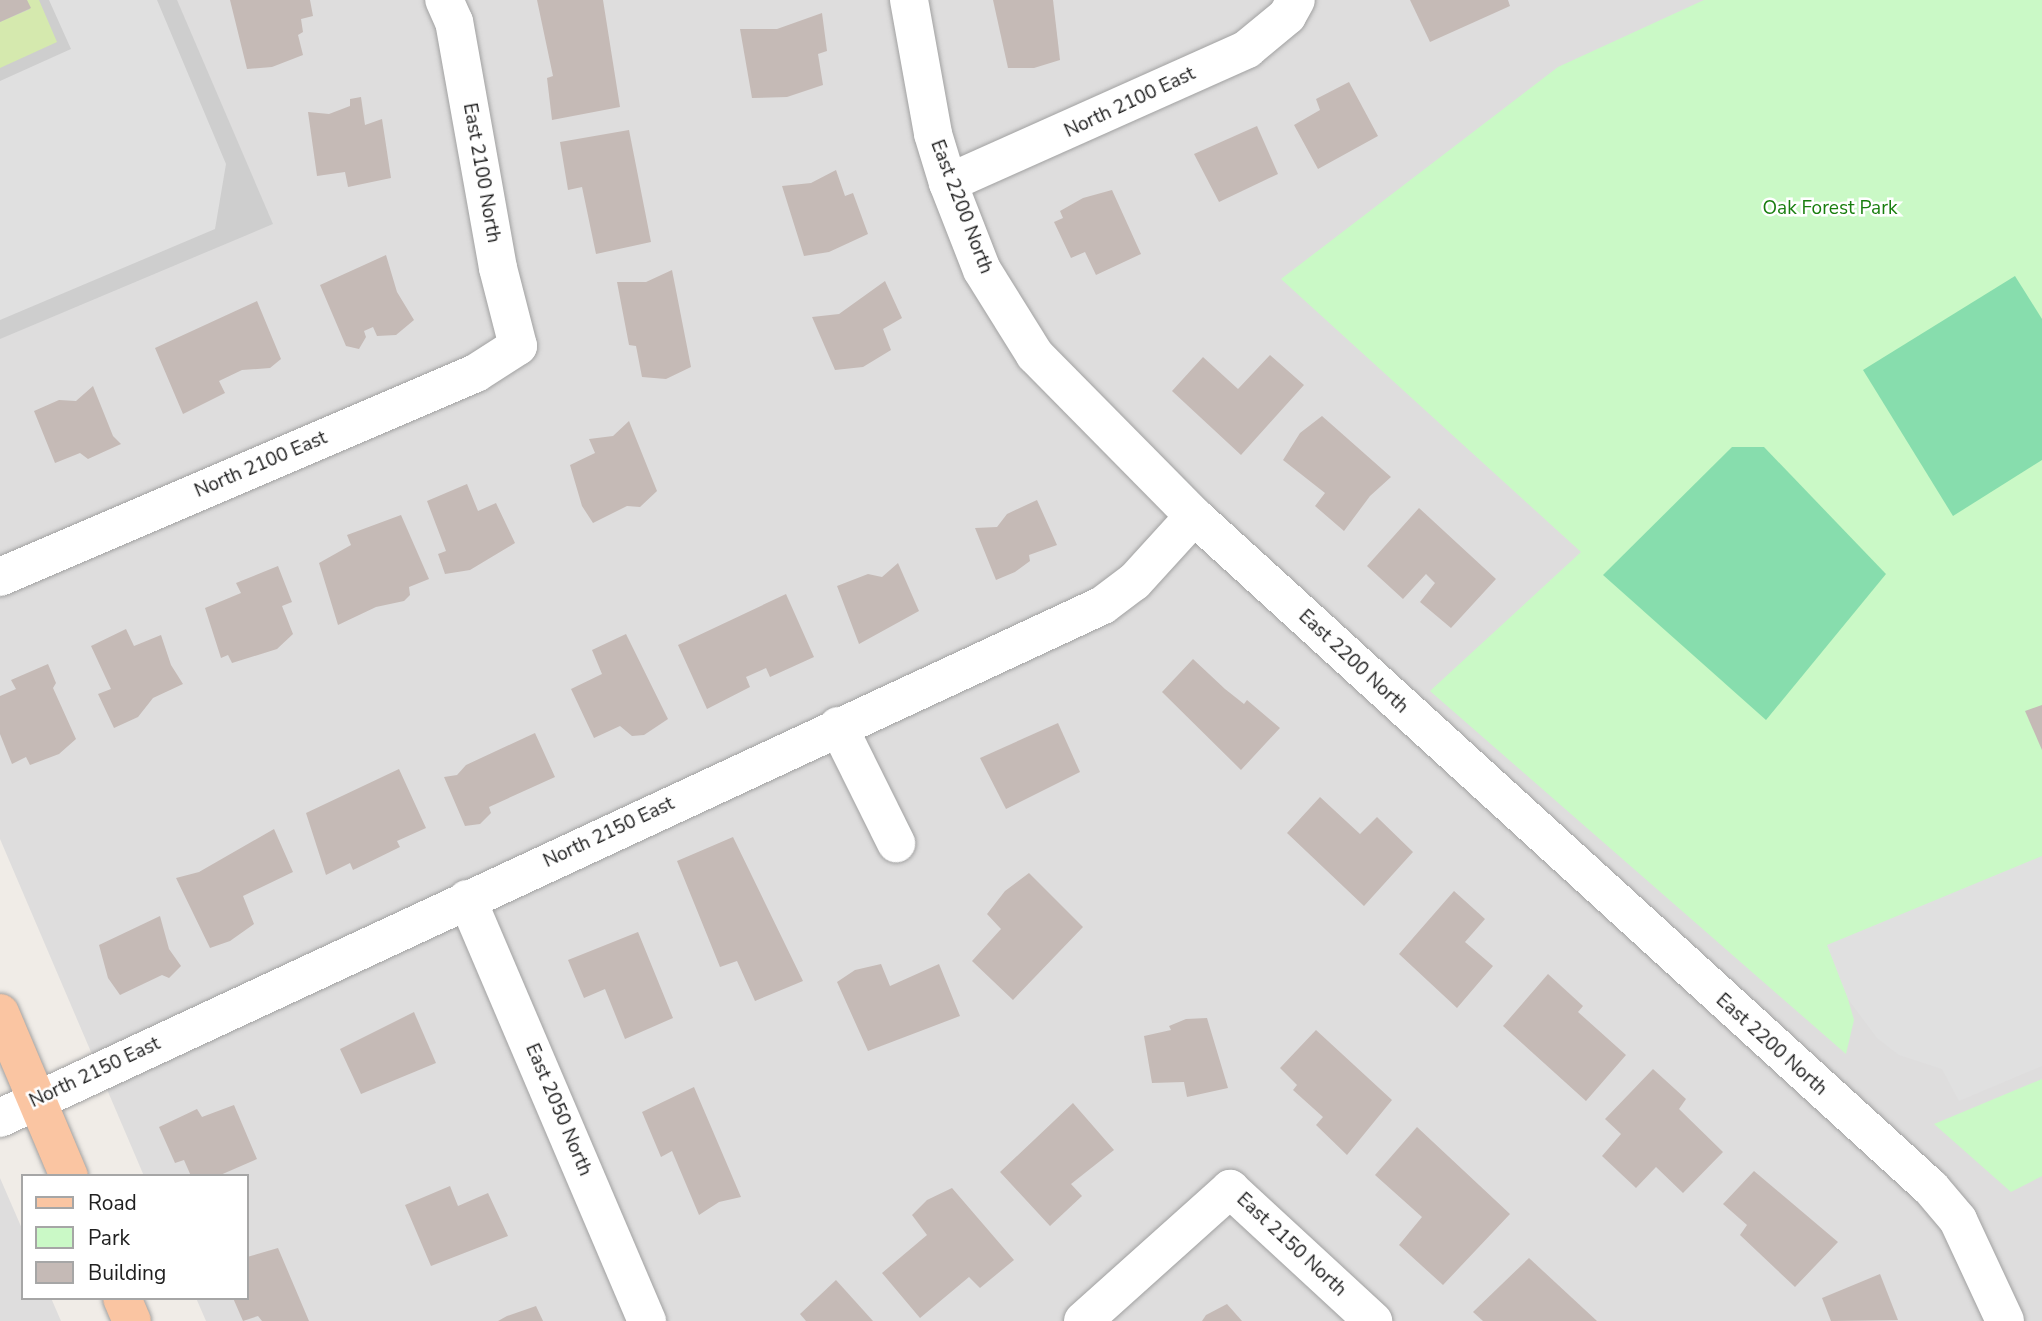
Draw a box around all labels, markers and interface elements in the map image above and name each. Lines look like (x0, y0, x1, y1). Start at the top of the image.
street label: North 2100 East (1061, 63, 1199, 143)
street label: East 2100 North (457, 101, 505, 245)
street label: East 2200 North (925, 137, 997, 277)
park label: Oak Forest Park (1763, 198, 1897, 220)
street label: North 2100 East (191, 427, 331, 503)
street label: East 2200 North (1294, 605, 1412, 719)
street label: North 2150 East (540, 793, 678, 873)
street label: East 2200 North (1711, 989, 1831, 1101)
street label: North 2150 East (26, 1033, 164, 1113)
street label: East 2050 North (520, 1040, 596, 1180)
legend (21, 1174, 248, 1300)
street label: East 2150 North (1232, 1188, 1350, 1302)
text: Road (88, 1189, 137, 1217)
text: Park (88, 1224, 130, 1252)
text: Building (88, 1259, 166, 1287)

